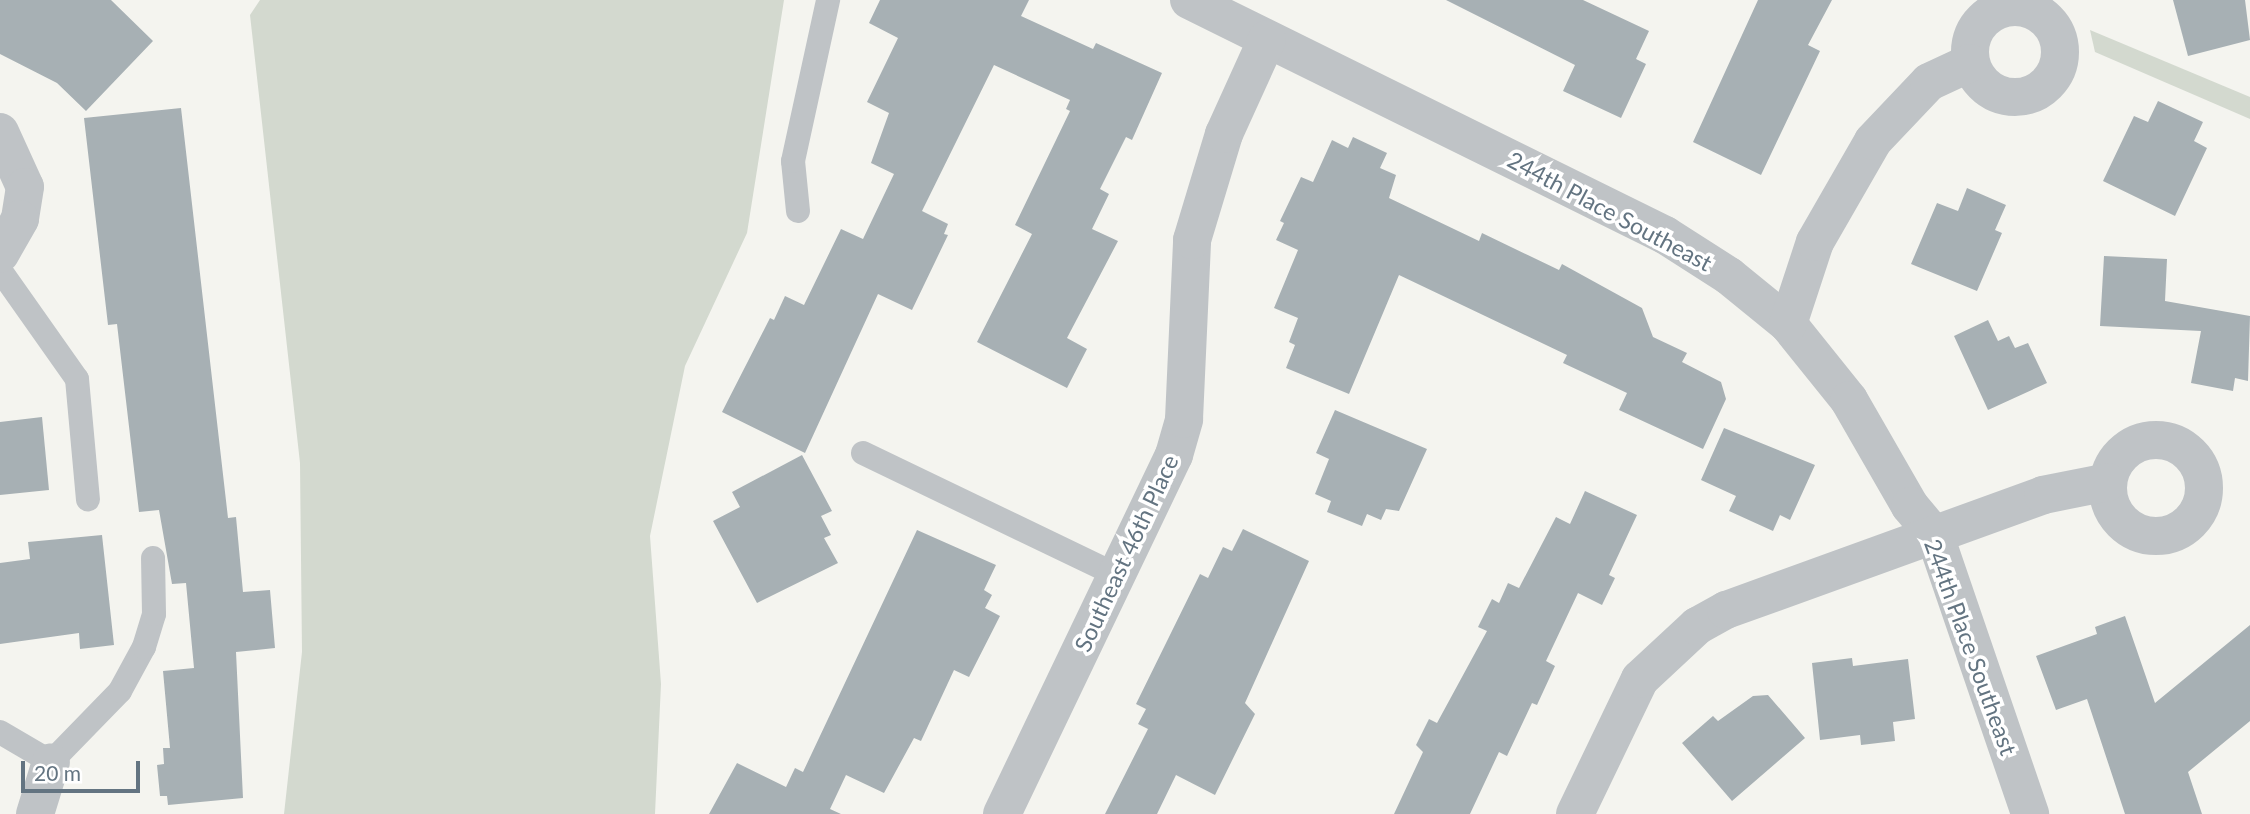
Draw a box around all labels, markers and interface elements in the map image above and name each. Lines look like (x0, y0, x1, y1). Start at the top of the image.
street label: 244th Place Southeast (1503, 145, 1717, 277)
street label: Southeast 46th Place (1068, 450, 1184, 656)
street label: 244th Place Southeast (1919, 535, 2023, 759)
scale bar (24, 748, 144, 792)
text: 20 m (34, 760, 81, 785)

